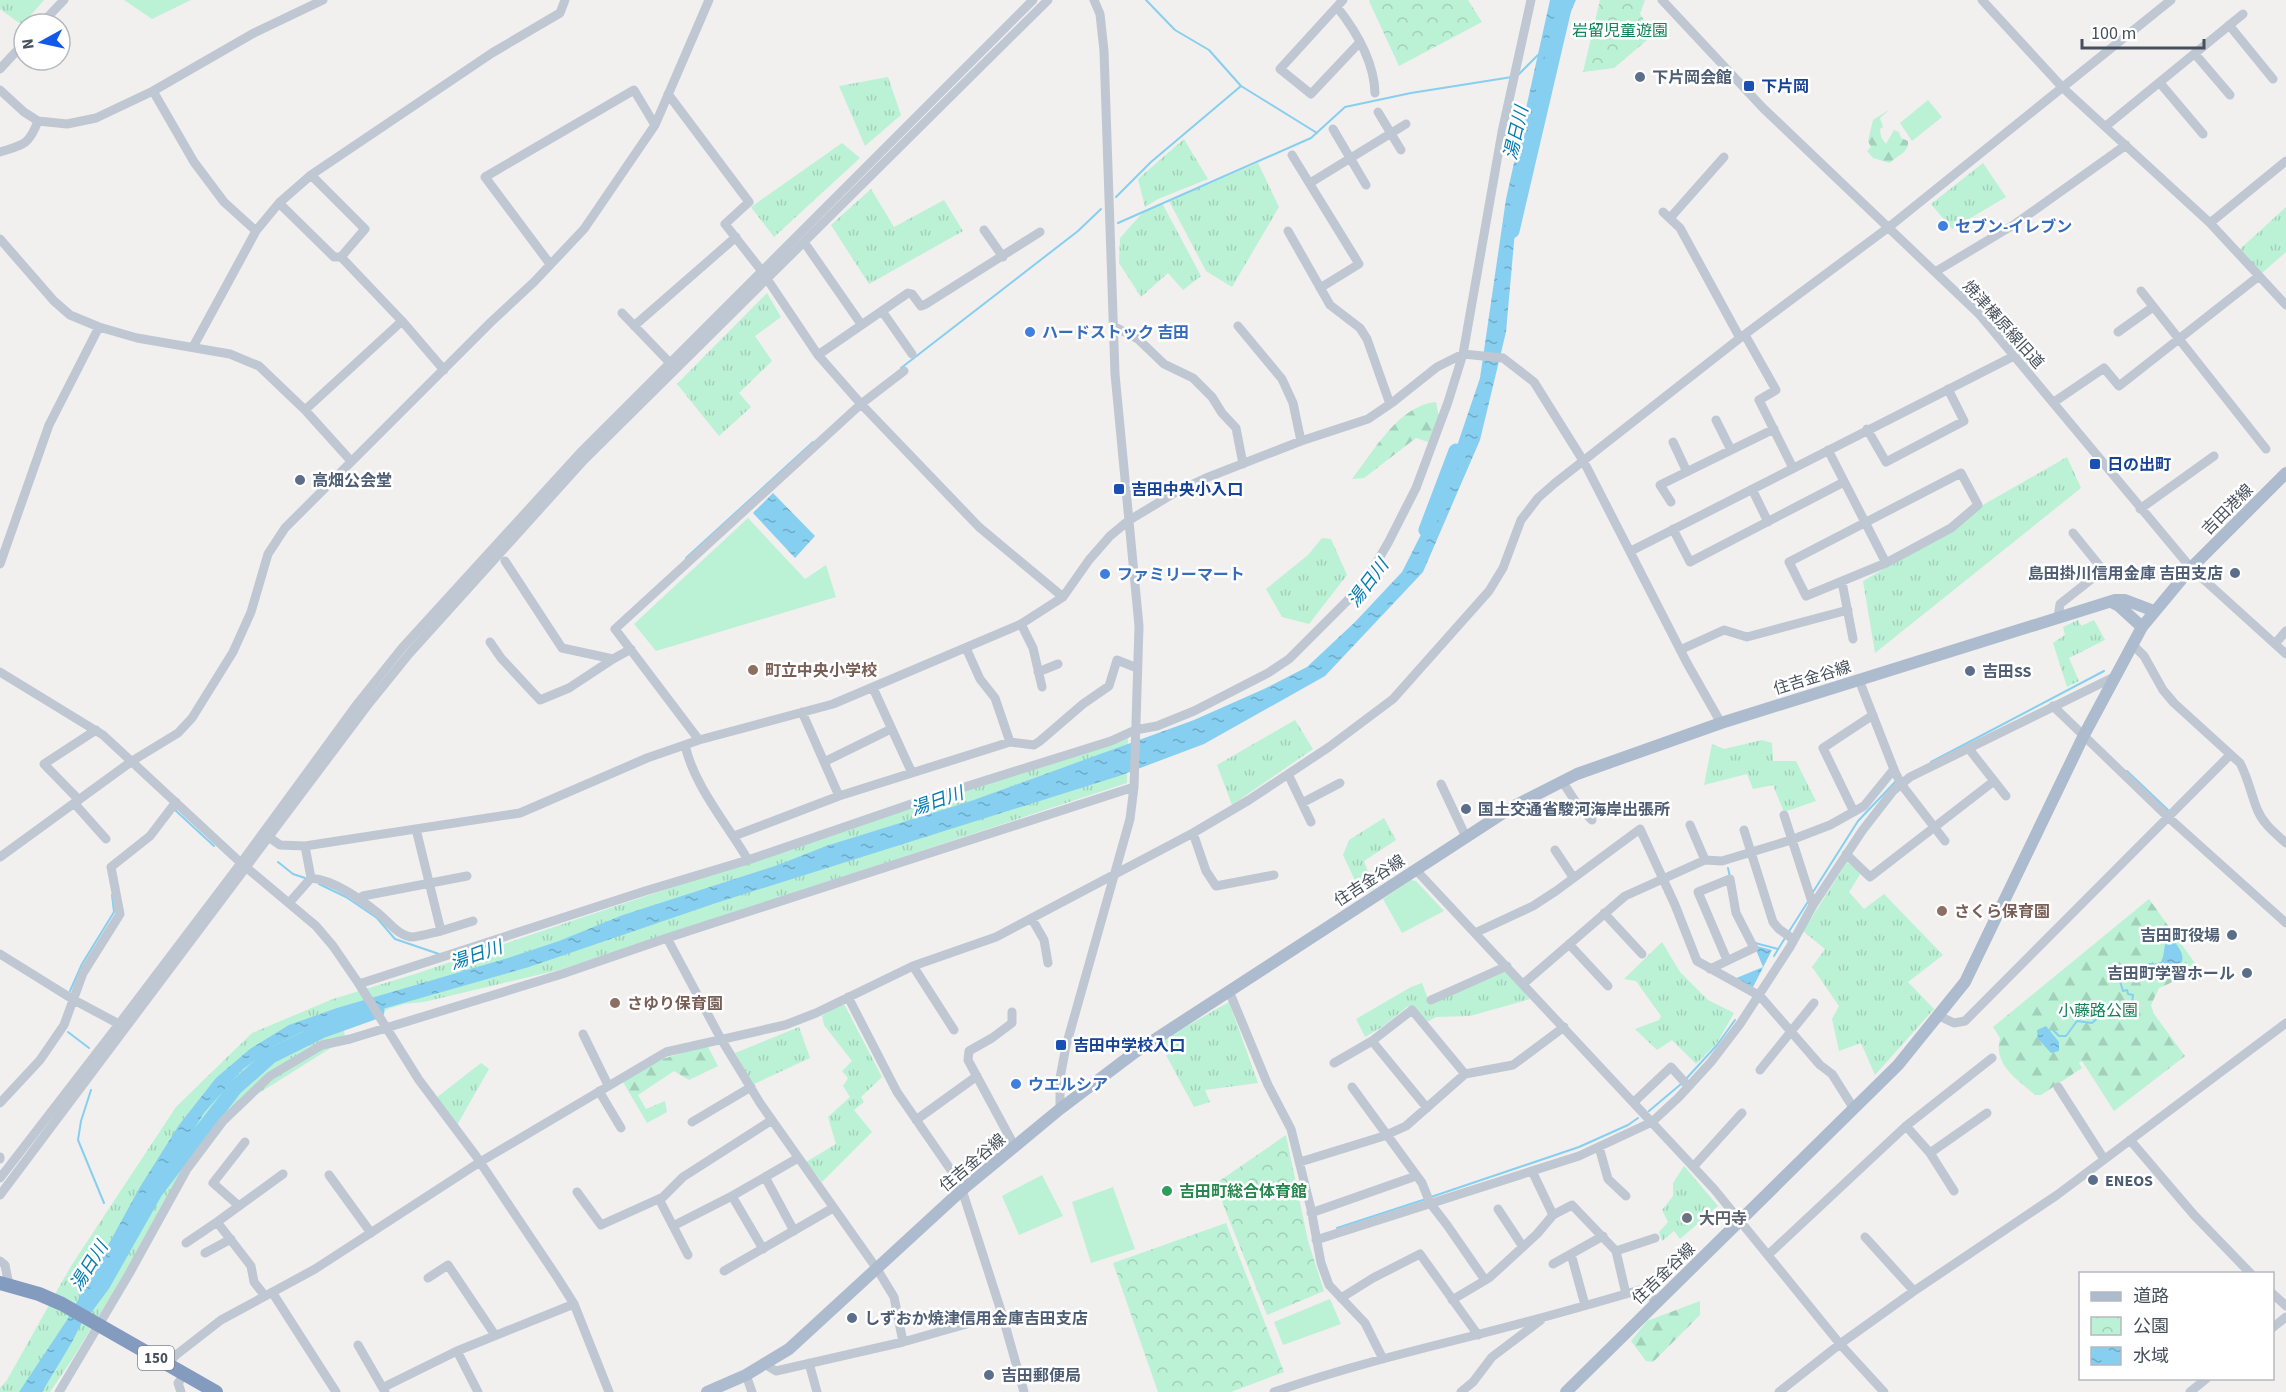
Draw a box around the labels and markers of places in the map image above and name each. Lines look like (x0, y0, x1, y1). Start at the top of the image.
place label: 下片岡会館 (1652, 67, 1732, 89)
marker: 下片岡会館 (1633, 70, 1647, 84)
place label: 下片岡 (1761, 76, 1809, 98)
marker: 下片岡 (1742, 79, 1756, 93)
place label: セブン-イレブン (1955, 216, 2072, 238)
marker: セブン-イレブン (1936, 219, 1950, 233)
place label: ハードストック 吉田 (1042, 322, 1189, 344)
marker: ハードストック 吉田 (1023, 325, 1037, 339)
place label: 日の出町 (2107, 454, 2171, 476)
marker: 日の出町 (2088, 457, 2102, 471)
place label: 高畑公会堂 (312, 470, 392, 492)
marker: 高畑公会堂 (293, 473, 307, 487)
place label: 吉田中央小入口 (1131, 479, 1243, 501)
marker: 吉田中央小入口 (1112, 482, 1126, 496)
place label: 島田掛川信用金庫 吉田支店 (2028, 563, 2223, 585)
place label: ファミリーマート (1117, 564, 1245, 586)
marker: 島田掛川信用金庫 吉田支店 (2228, 566, 2242, 580)
marker: ファミリーマート (1098, 567, 1112, 581)
place label: 町立中央小学校 (765, 660, 877, 682)
place label: 吉田SS (1982, 661, 2032, 683)
marker: 町立中央小学校 (746, 663, 760, 677)
marker: 吉田SS (1963, 664, 1977, 678)
place label: 国土交通省駿河海岸出張所 (1478, 799, 1670, 821)
marker: 国土交通省駿河海岸出張所 (1459, 802, 1473, 816)
place label: さくら保育園 (1954, 901, 2050, 923)
marker: さくら保育園 (1935, 904, 1949, 918)
place label: 吉田町役場 (2140, 925, 2220, 947)
marker: 吉田町役場 (2225, 928, 2239, 942)
place label: 吉田町学習ホール (2107, 963, 2235, 985)
marker: 吉田町学習ホール (2240, 966, 2254, 980)
place label: さゆり保育園 (627, 993, 723, 1015)
marker: さゆり保育園 (608, 996, 622, 1010)
place label: 吉田中学校入口 (1073, 1035, 1185, 1057)
marker: 吉田中学校入口 (1054, 1038, 1068, 1052)
place label: ウエルシア (1028, 1074, 1108, 1096)
marker: ウエルシア (1009, 1077, 1023, 1091)
place label: ENEOS (2105, 1170, 2153, 1192)
marker: ENEOS (2086, 1173, 2100, 1187)
place label: 吉田町総合体育館 (1179, 1181, 1307, 1203)
marker: 吉田町総合体育館 (1160, 1184, 1174, 1198)
place label: 大円寺 (1699, 1208, 1747, 1230)
marker: 大円寺 (1680, 1211, 1694, 1225)
place label: しずおか焼津信用金庫吉田支店 (864, 1308, 1088, 1330)
marker: しずおか焼津信用金庫吉田支店 (845, 1311, 859, 1325)
place label: 吉田郵便局 (1001, 1365, 1081, 1387)
marker: 吉田郵便局 (982, 1368, 996, 1382)

